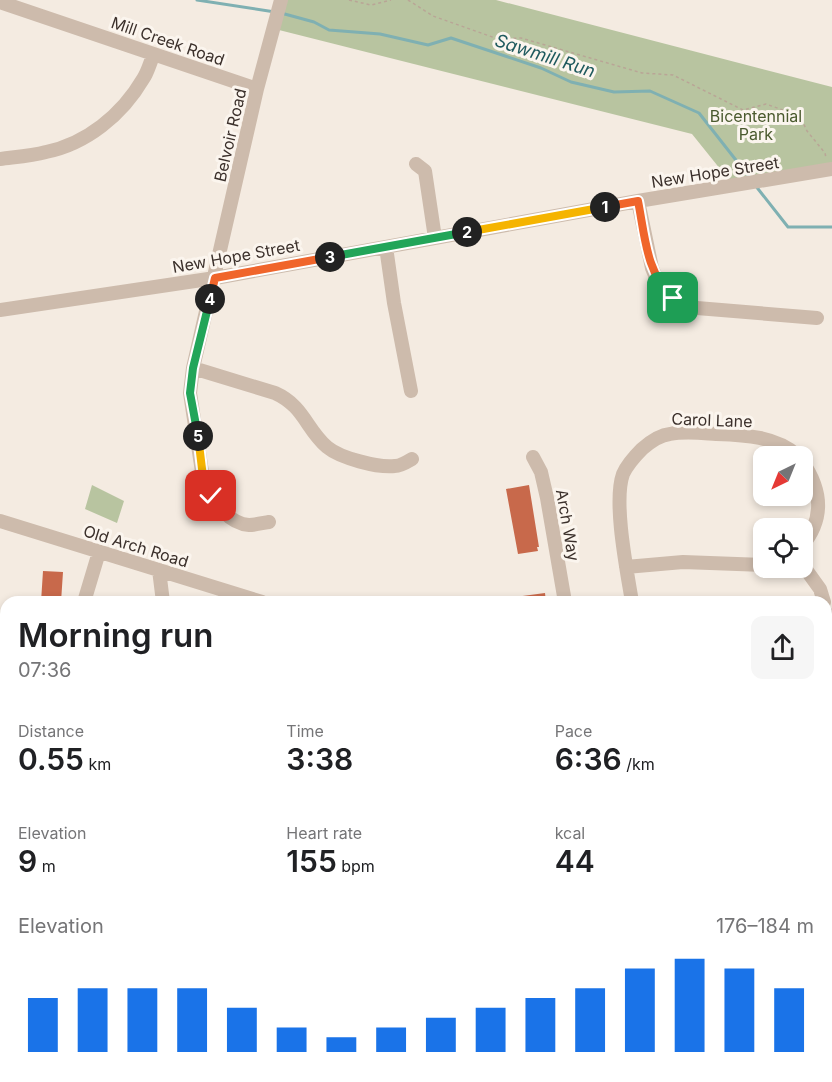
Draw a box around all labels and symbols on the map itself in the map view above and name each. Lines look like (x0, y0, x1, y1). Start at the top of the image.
street label: Mill Creek Road (109, 12, 227, 70)
water label: Sawmill Run (492, 29, 598, 82)
street label: Belvoir Road (210, 86, 250, 184)
park label: Bicentennial Park (710, 106, 802, 144)
street label: New Hope Street (650, 152, 780, 192)
pin: 1 (590, 192, 620, 222)
pin: 2 (452, 217, 482, 247)
street label: New Hope Street (171, 235, 301, 277)
pin: 3 (315, 242, 345, 272)
pin (647, 272, 698, 323)
pin: 4 (195, 284, 225, 314)
street label: Carol Lane (671, 409, 753, 431)
pin: 5 (183, 421, 213, 451)
north arrow (753, 446, 813, 506)
pin (185, 470, 236, 521)
street label: Arch Way (552, 488, 584, 562)
street label: Old Arch Road (81, 521, 191, 571)

